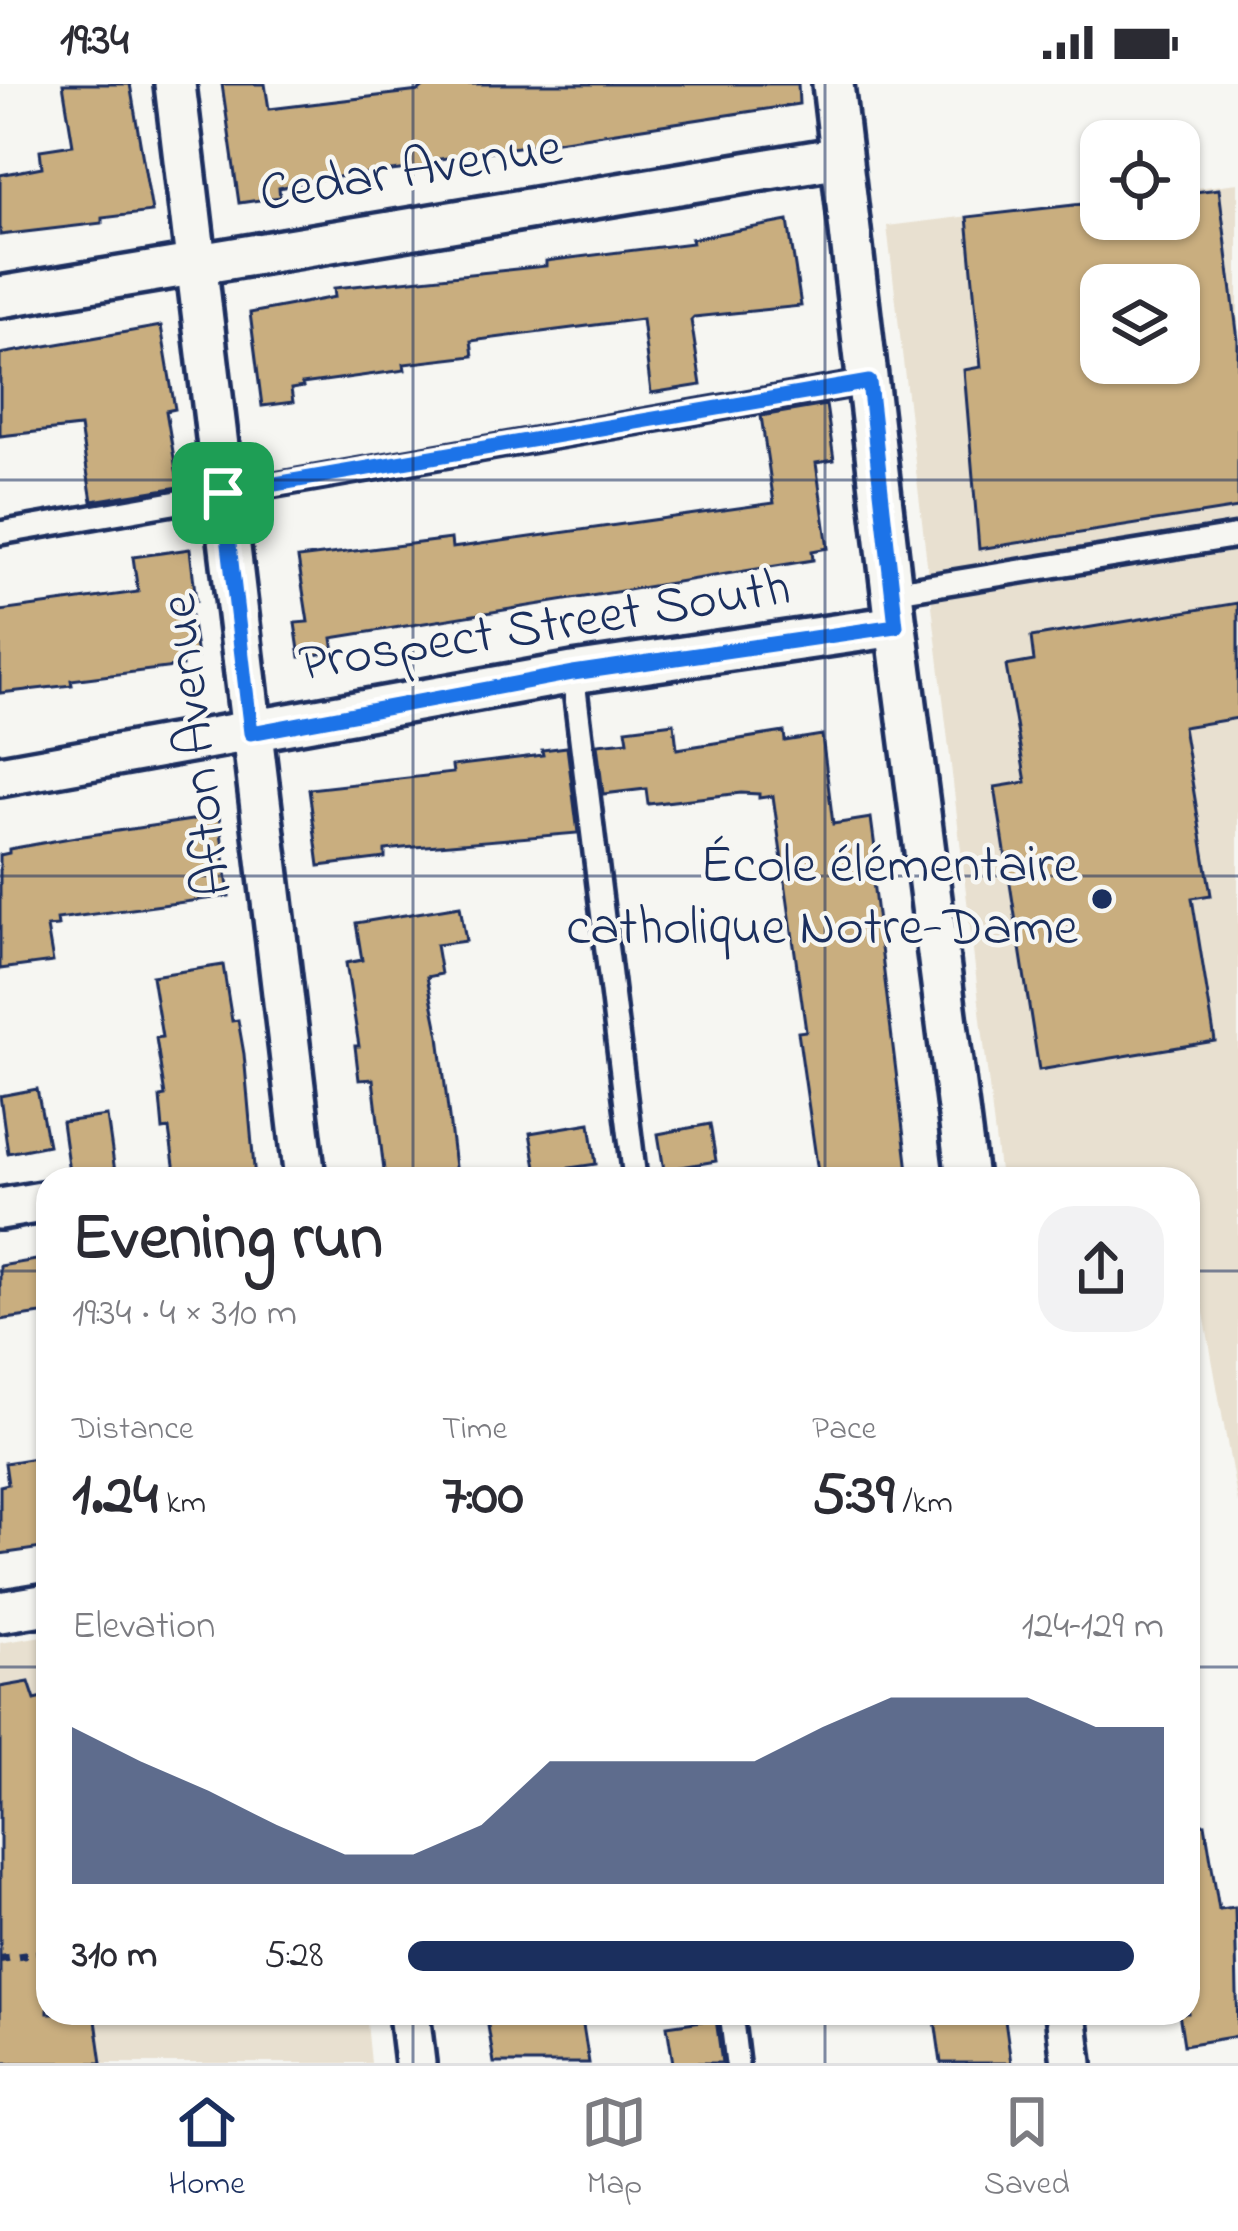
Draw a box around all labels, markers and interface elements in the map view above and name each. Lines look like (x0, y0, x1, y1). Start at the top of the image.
text: 19:34 (60, 9, 129, 75)
street label: Cedar Avenue (254, 110, 569, 235)
map controls (1080, 120, 1200, 384)
button: locate (1080, 120, 1200, 240)
button: layers (1080, 264, 1200, 384)
pin (172, 442, 274, 544)
icon: arrive (190, 460, 256, 526)
street label: Prospect Street South (294, 551, 796, 705)
street label: Afton Avenue (142, 589, 256, 901)
place label: École élémentaire catholique Notre-Dame (566, 829, 1079, 969)
marker: École élémentaire catholique Notre-Dame (1089, 886, 1115, 912)
text: Evening run (72, 1193, 383, 1289)
button: share (1038, 1206, 1164, 1332)
text: 19:34 · 4 × 310 m (72, 1286, 297, 1343)
text: Distance (72, 1406, 194, 1454)
text: Time (442, 1406, 507, 1454)
text: Pace (812, 1406, 876, 1454)
text: 1.24 (72, 1454, 158, 1541)
text: 7:00 (442, 1454, 524, 1541)
text: 5:39 (812, 1454, 894, 1541)
text: km (158, 1480, 206, 1528)
text: /km (894, 1480, 953, 1528)
text: Elevation (72, 1599, 215, 1656)
text: 124–129 m (1021, 1599, 1164, 1656)
text: 310 m (72, 1928, 157, 1985)
text: 5:28 (264, 1928, 324, 1985)
tab: Home (168, 2089, 245, 2209)
tab: Map (581, 2089, 647, 2209)
tab: Saved (984, 2089, 1070, 2209)

